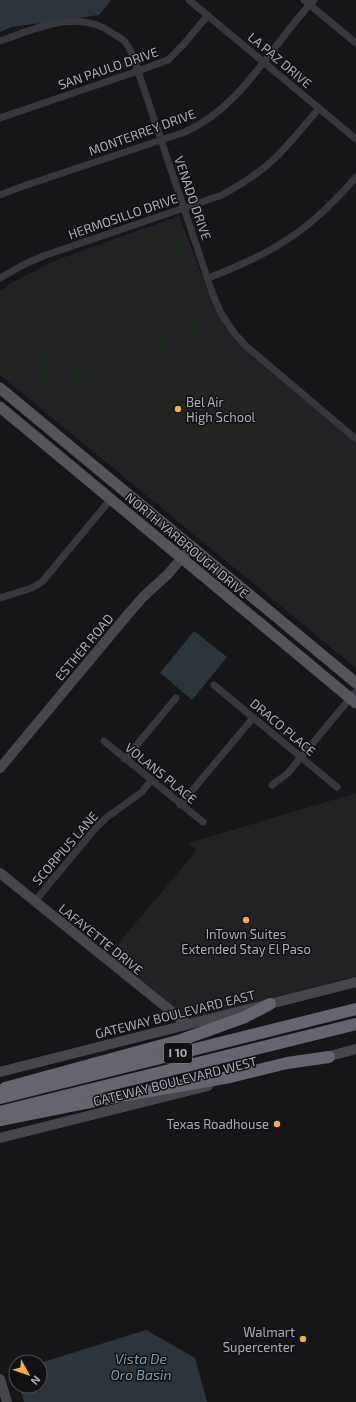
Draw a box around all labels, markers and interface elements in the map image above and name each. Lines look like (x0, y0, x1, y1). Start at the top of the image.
street label: LA PAZ DRIVE (245, 29, 315, 91)
street label: SAN PAULO DRIVE (56, 43, 160, 93)
street label: MONTERREY DRIVE (86, 105, 198, 159)
street label: VENADO DRIVE (171, 154, 215, 242)
street label: HERMOSILLO DRIVE (66, 190, 180, 242)
place label: Bel Air High School (186, 394, 256, 425)
marker: Bel Air High School (173, 404, 183, 414)
street label: NORTH YARBROUGH DRIVE (122, 489, 252, 601)
street label: ESTHER ROAD (51, 610, 117, 684)
street label: DRACO PLACE (247, 695, 319, 759)
street label: VOLANS PLACE (122, 739, 200, 807)
street label: SCORPIUS LANE (29, 808, 101, 888)
street label: LAFAYETTE DRIVE (56, 900, 146, 978)
marker: InTown Suites Extended Stay El Paso (241, 915, 251, 925)
place label: InTown Suites Extended Stay El Paso (181, 926, 311, 957)
street label: GATEWAY BOULEVARD EAST (93, 986, 257, 1042)
road number: I 10 (164, 1043, 192, 1063)
street label: GATEWAY BOULEVARD WEST (91, 1053, 259, 1109)
place label: Texas Roadhouse (167, 1116, 269, 1132)
marker: Texas Roadhouse (272, 1119, 282, 1129)
place label: Walmart Supercenter (223, 1324, 295, 1355)
marker: Walmart Supercenter (298, 1334, 308, 1344)
water label: Vista De Oro Basin (110, 1350, 172, 1383)
north arrow (8, 1354, 48, 1394)
text: N (28, 1374, 44, 1388)

